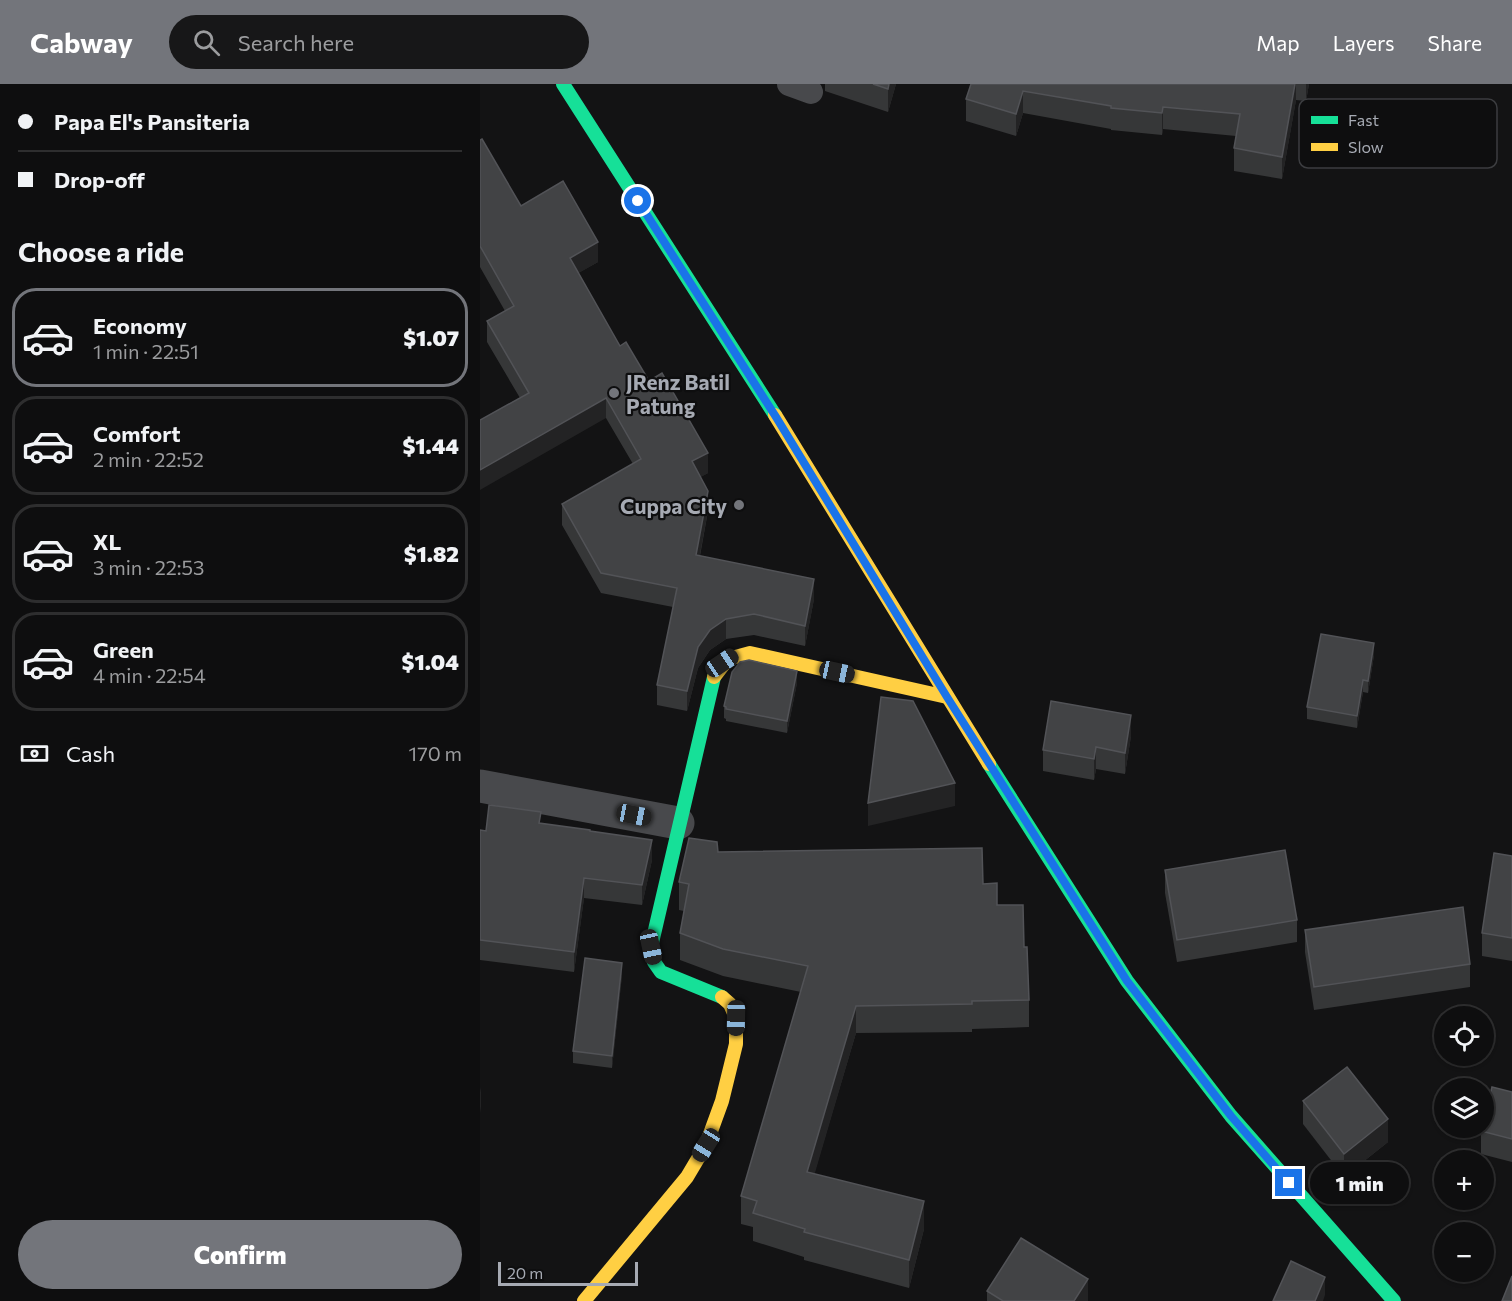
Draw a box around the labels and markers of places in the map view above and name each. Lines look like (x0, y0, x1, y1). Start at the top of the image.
place label: JRenz Batil Patung (626, 369, 730, 418)
marker: JRenz Batil Patung (607, 386, 621, 400)
place label: Cuppa City (620, 493, 727, 518)
marker: Cuppa City (732, 498, 746, 512)

